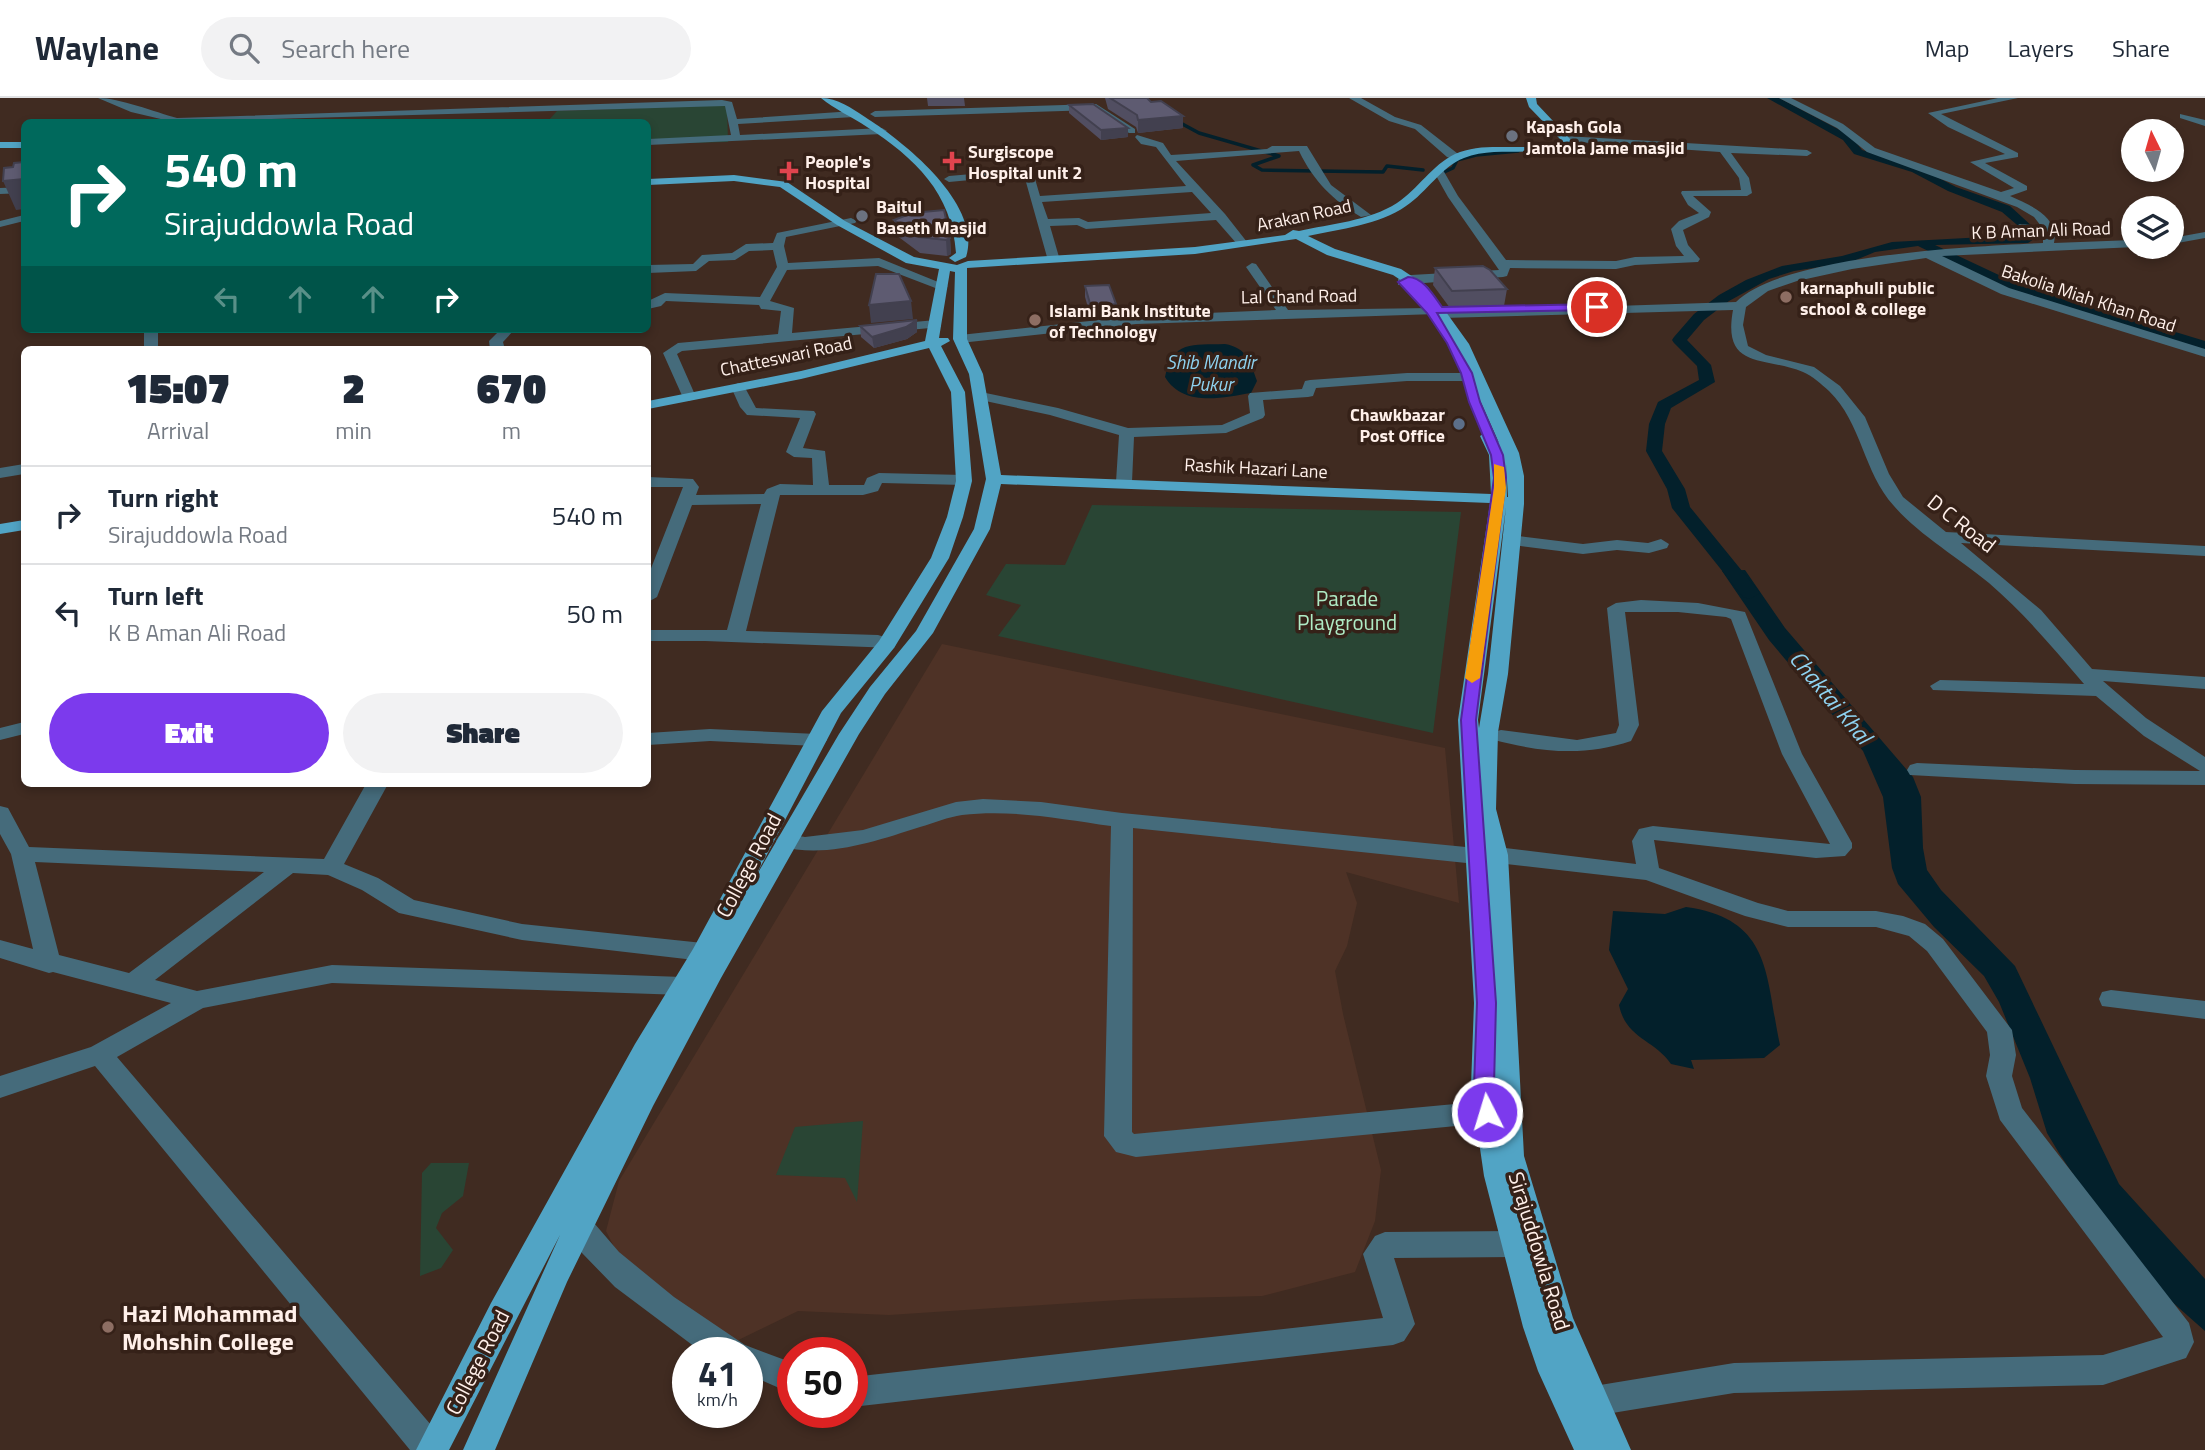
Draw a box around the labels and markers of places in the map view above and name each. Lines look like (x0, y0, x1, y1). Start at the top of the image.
place label: Kapash Gola Jamtola Jame masjid (1526, 113, 1685, 161)
marker: Kapash Gola Jamtola Jame masjid (1504, 128, 1520, 144)
place label: Surgiscope Hospital unit 2 (968, 138, 1082, 186)
place label: People's Hospital (805, 148, 871, 196)
marker: Surgiscope Hospital unit 2 (942, 151, 962, 171)
marker: People's Hospital (779, 161, 799, 181)
place label: Baitul Baseth Masjid (876, 193, 987, 241)
marker: Baitul Baseth Masjid (854, 208, 870, 224)
place label: karnaphuli public school & college (1800, 274, 1935, 322)
pin (1567, 277, 1627, 337)
marker: karnaphuli public school & college (1778, 289, 1794, 305)
place label: Islami Bank Institute of Technology (1049, 297, 1211, 345)
marker: Islami Bank Institute of Technology (1027, 312, 1043, 328)
place label: Chawkbazar Post Office (1350, 401, 1445, 449)
marker: Chawkbazar Post Office (1451, 416, 1467, 432)
place label: Hazi Mohammad Mohshin College (122, 1295, 297, 1359)
marker: Hazi Mohammad Mohshin College (100, 1319, 116, 1335)

